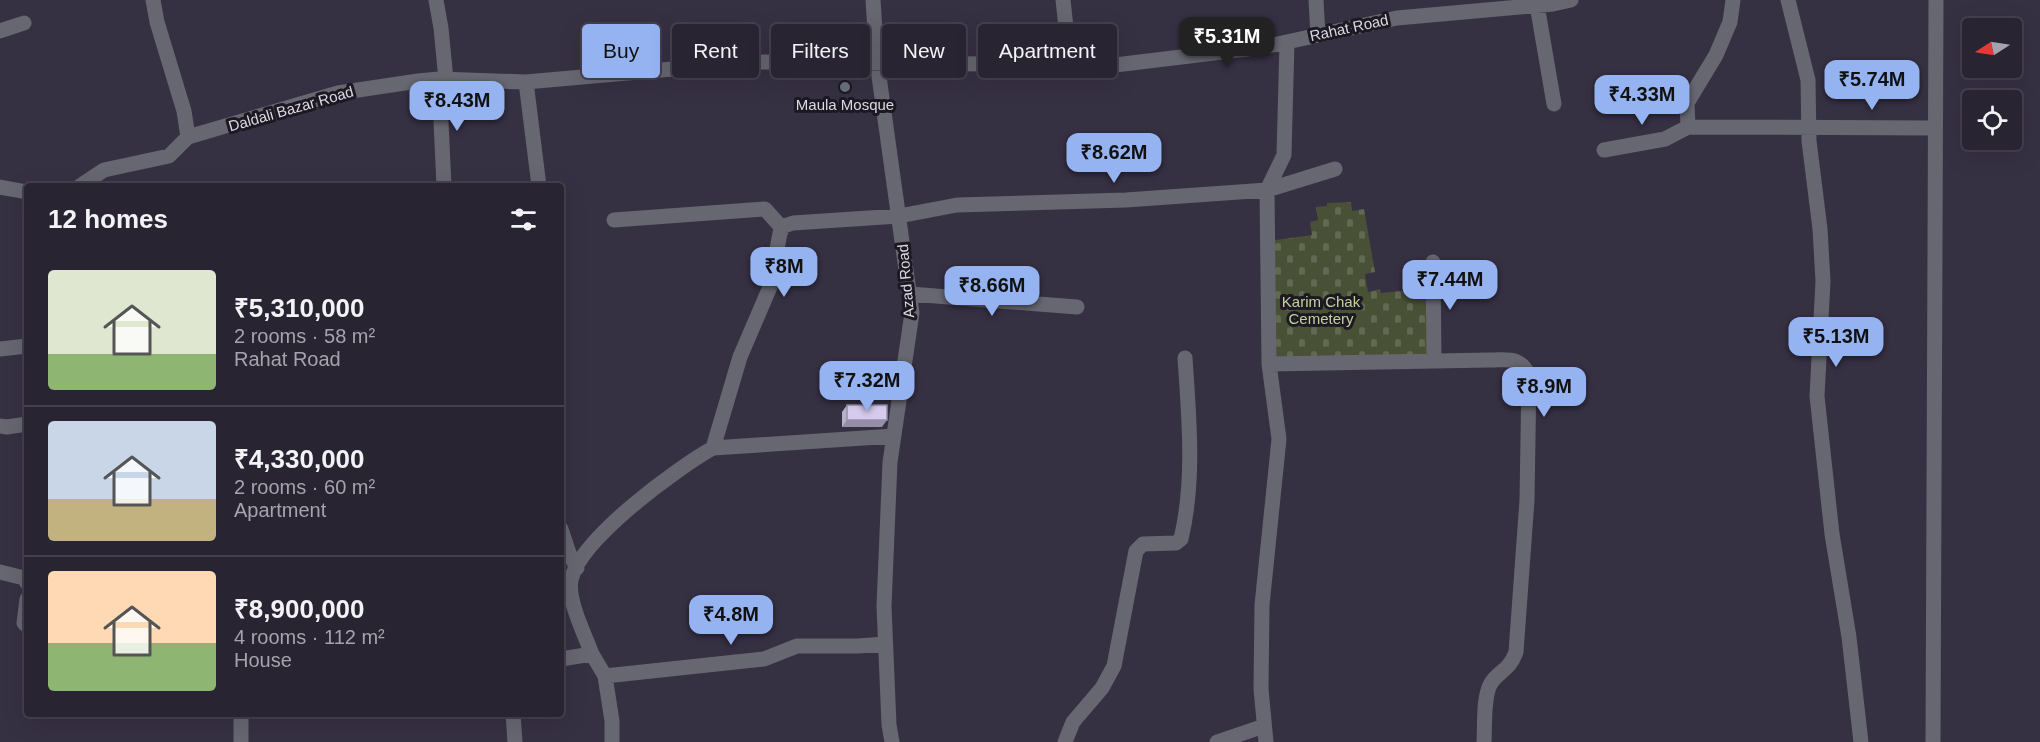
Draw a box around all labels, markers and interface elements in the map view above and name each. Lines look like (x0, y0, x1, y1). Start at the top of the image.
street label: Rahat Road (1308, 11, 1390, 44)
pin: ₹5.31M (1178, 17, 1276, 68)
north arrow (1962, 18, 2022, 78)
map controls (1962, 18, 2022, 150)
chip: Buy (582, 24, 660, 78)
chip: Rent (672, 24, 759, 78)
chip: Filters (771, 24, 870, 78)
chip: New (882, 24, 966, 78)
chip: Apartment (978, 24, 1117, 78)
text: ₹5.31M (1193, 25, 1261, 47)
pin: ₹5.74M (1823, 60, 1921, 111)
text: ₹5.74M (1838, 68, 1906, 90)
pin: ₹4.33M (1593, 75, 1691, 126)
marker: Maula Mosque (838, 80, 852, 94)
pin: ₹8.43M (408, 81, 506, 132)
street label: Daldali Bazar Road (226, 83, 355, 135)
text: ₹4.33M (1608, 83, 1676, 105)
text: ₹8.43M (423, 89, 491, 111)
button: locate (1962, 90, 2022, 150)
place label: Maula Mosque (796, 96, 894, 113)
pin: ₹8.62M (1065, 133, 1163, 184)
text: ₹8.62M (1080, 141, 1148, 163)
icon: filters (507, 203, 540, 236)
text: 12 homes (48, 204, 168, 234)
street label: Azad Road (894, 243, 917, 319)
pin: ₹8M (755, 247, 813, 298)
text: ₹8M (764, 255, 804, 277)
pin: ₹7.44M (1401, 260, 1499, 311)
pin: ₹8.66M (943, 266, 1041, 317)
text: ₹7.44M (1416, 268, 1484, 290)
text: ₹8.66M (958, 274, 1026, 296)
text: ₹5,310,000 (234, 293, 365, 323)
park label: Karim Chak Cemetery (1282, 293, 1361, 327)
icon: home (96, 294, 168, 366)
pin: ₹5.13M (1787, 317, 1885, 368)
text: 2 rooms · 58 m² (234, 325, 375, 347)
text: ₹5.13M (1802, 325, 1870, 347)
text: Rahat Road (234, 348, 341, 370)
pin: ₹7.32M (818, 361, 916, 412)
pin: ₹8.9M (1502, 367, 1586, 418)
text: ₹7.32M (833, 369, 901, 391)
text: ₹8.9M (1516, 375, 1572, 397)
text: ₹4,330,000 (234, 444, 365, 474)
icon: home (96, 445, 168, 517)
text: 2 rooms · 60 m² (234, 476, 375, 498)
text: Apartment (234, 499, 326, 521)
text: ₹8,900,000 (234, 594, 365, 624)
icon: home (96, 595, 168, 667)
pin: ₹4.8M (689, 595, 773, 646)
text: ₹4.8M (703, 603, 759, 625)
text: 4 rooms · 112 m² (234, 626, 385, 648)
text: House (234, 649, 292, 671)

